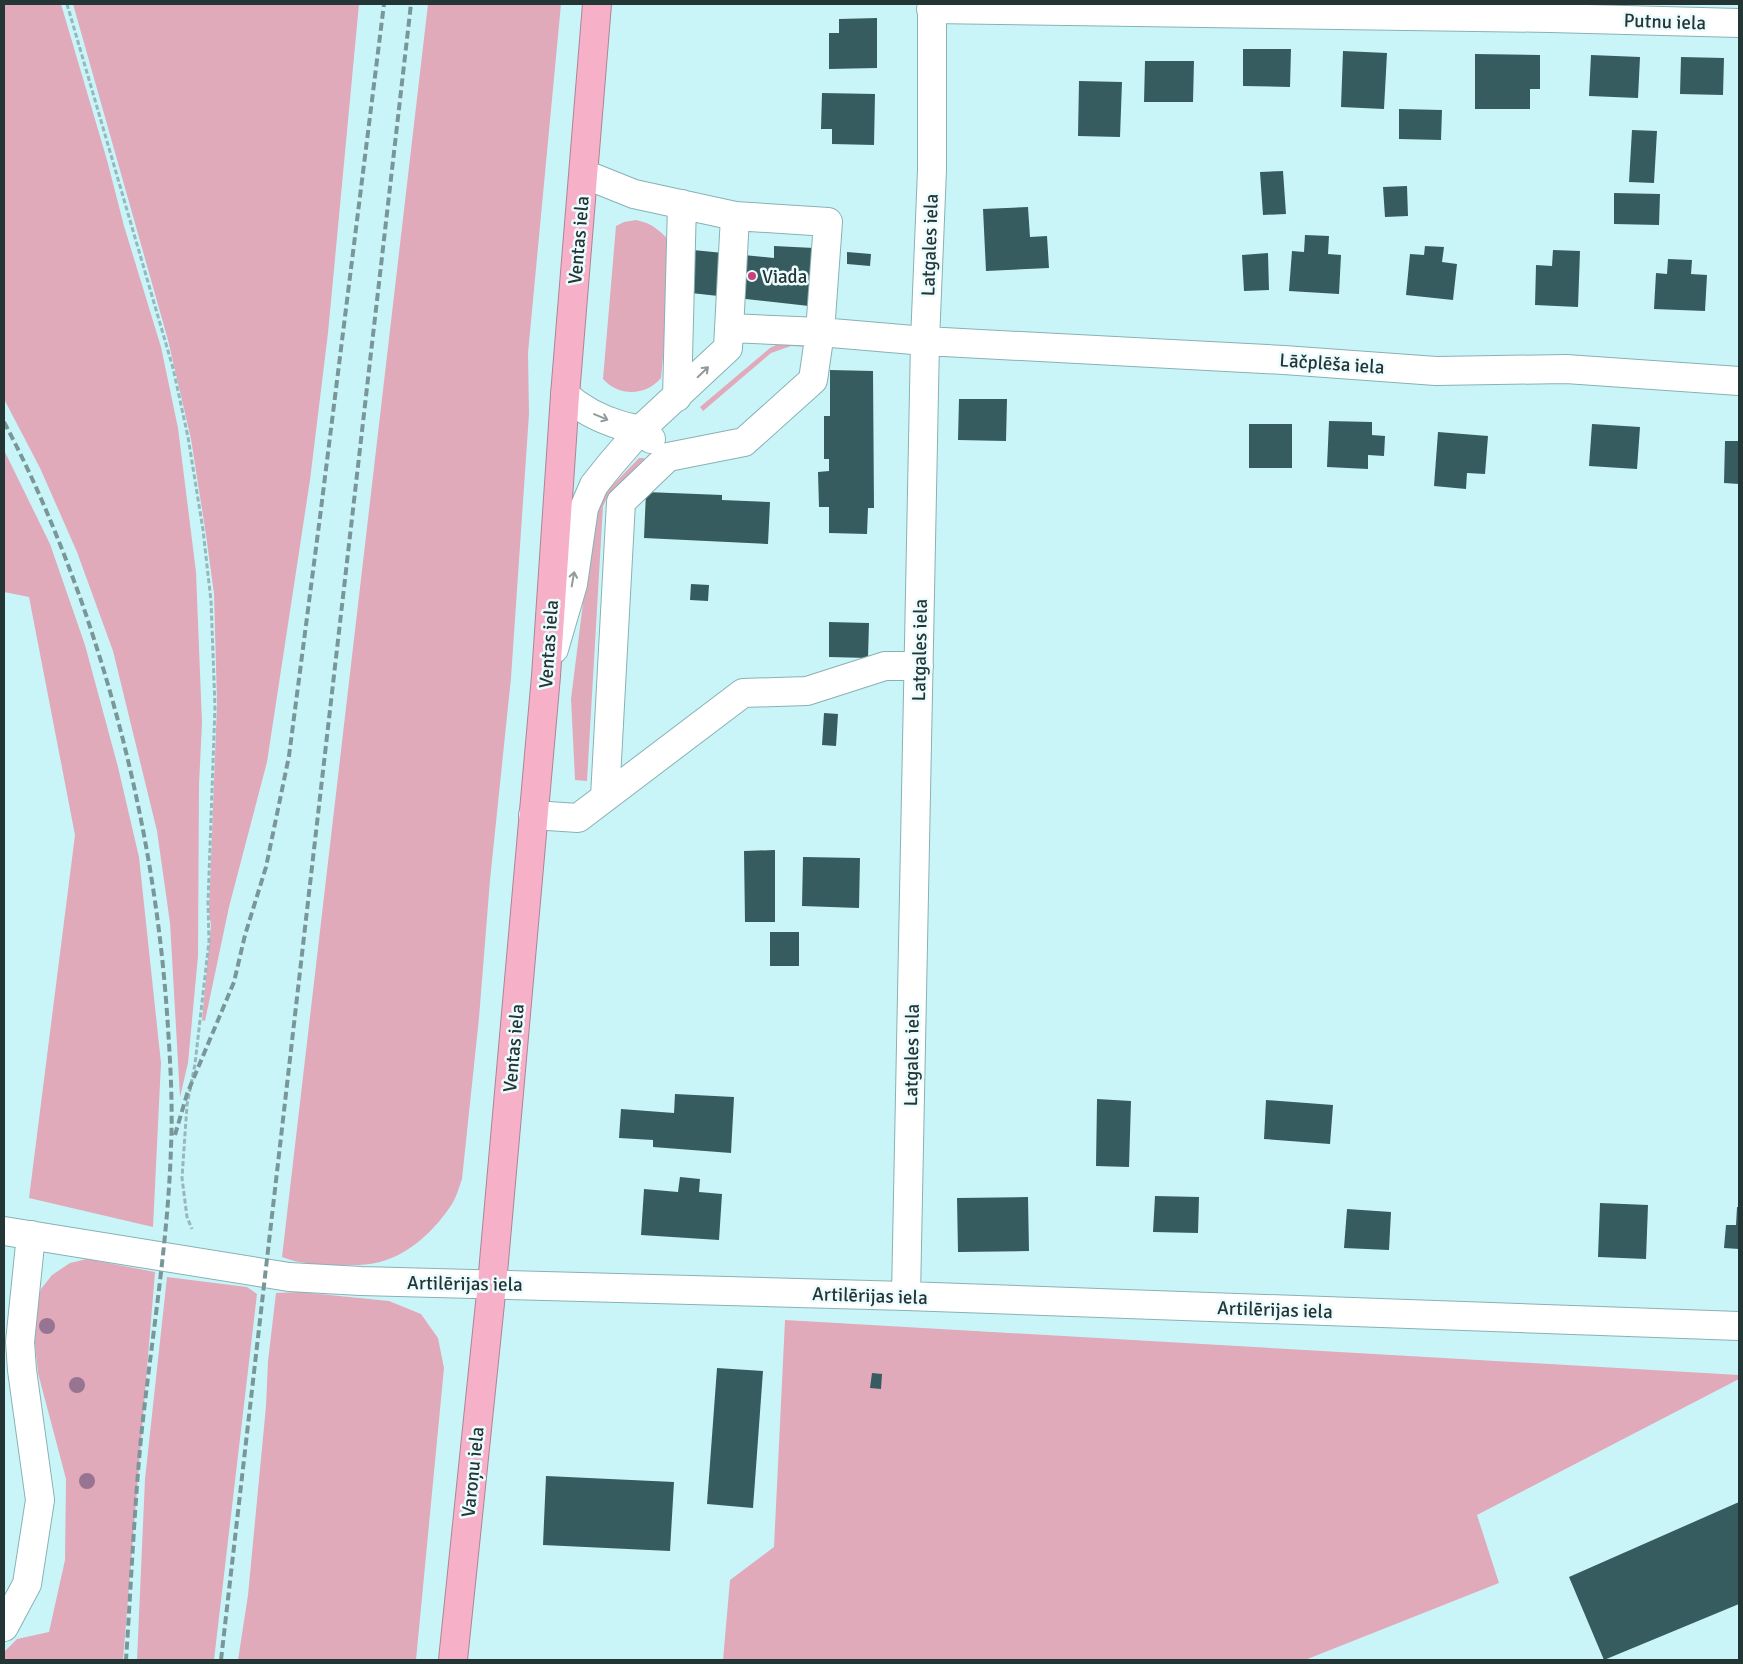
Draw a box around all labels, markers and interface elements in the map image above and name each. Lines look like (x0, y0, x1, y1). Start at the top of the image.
street label: Putnu iela (1623, 9, 1707, 35)
street label: Latgales iela (916, 193, 944, 297)
street label: Ventas iela (563, 195, 595, 285)
place label: Viada (762, 265, 807, 289)
marker: Viada (746, 270, 758, 282)
street label: Lāčplēša iela (1279, 348, 1385, 380)
one-way arrow (696, 366, 709, 378)
one-way arrow (593, 413, 608, 422)
one-way arrow (569, 571, 578, 587)
street label: Latgales iela (907, 598, 933, 702)
street label: Ventas iela (534, 599, 564, 689)
street label: Ventas iela (498, 1003, 530, 1093)
street label: Latgales iela (899, 1003, 925, 1107)
street label: Artilērijas iela (407, 1271, 523, 1297)
street label: Artilērijas iela (812, 1282, 928, 1310)
street label: Artilērijas iela (1217, 1296, 1333, 1324)
street label: Varoņu iela (456, 1426, 490, 1519)

